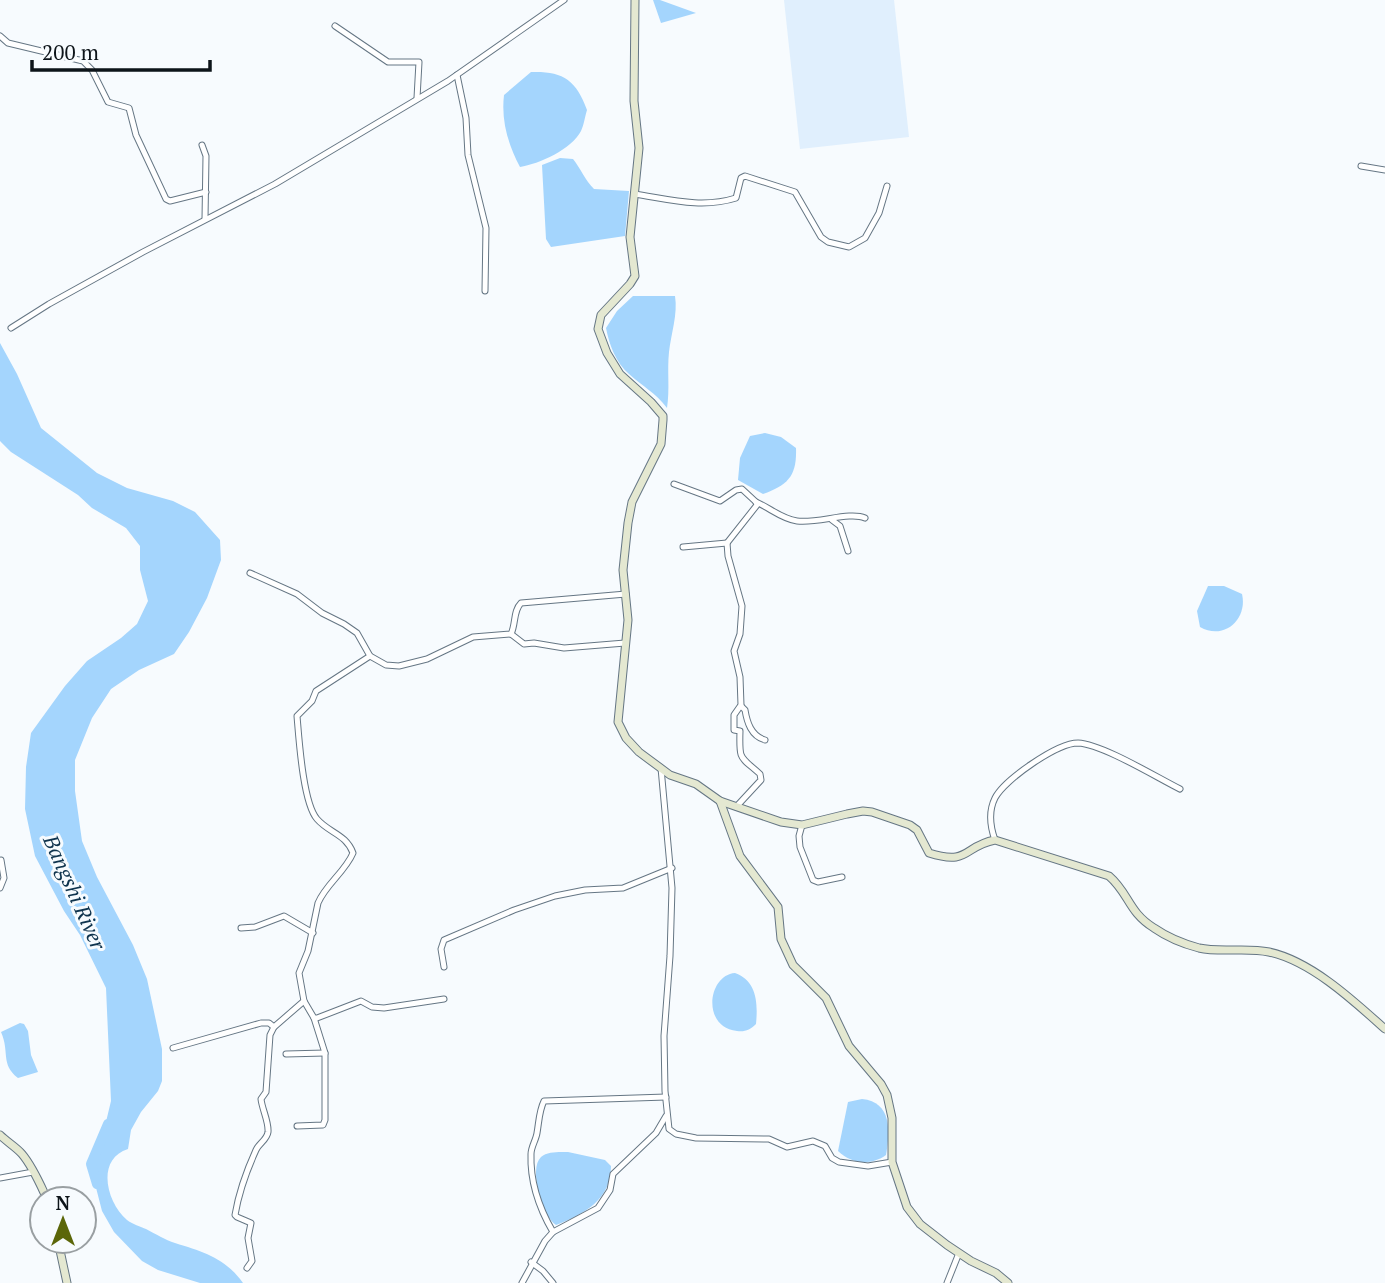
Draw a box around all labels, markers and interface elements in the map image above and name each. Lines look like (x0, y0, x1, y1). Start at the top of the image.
scale bar (32, 28, 210, 72)
text: 200 m (42, 38, 99, 66)
water label: Bangshi River (37, 829, 113, 955)
north arrow (28, 1185, 98, 1255)
text: N (56, 1190, 71, 1215)

